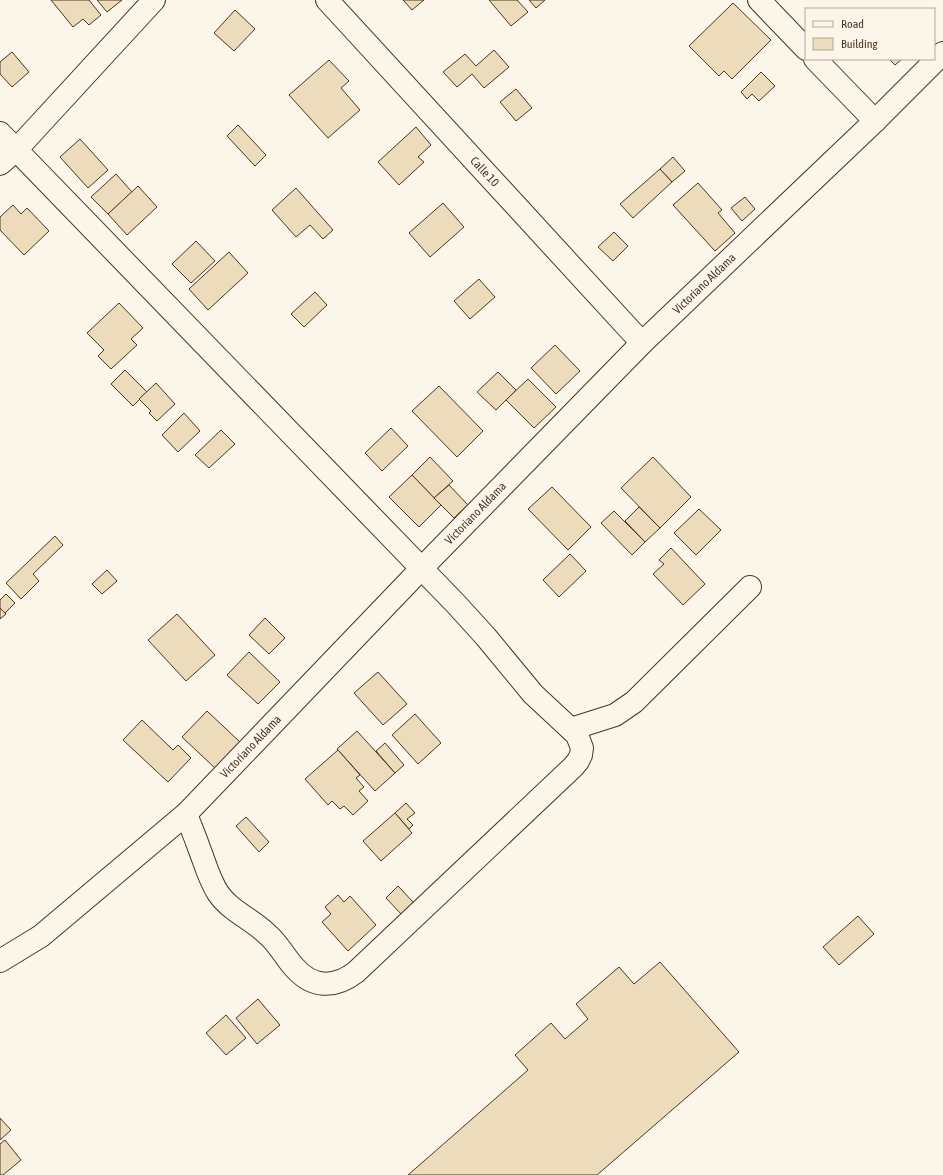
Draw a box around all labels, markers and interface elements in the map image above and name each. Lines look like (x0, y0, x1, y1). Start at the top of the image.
legend (805, 8, 935, 60)
text: Road (841, 17, 864, 31)
text: Building (841, 37, 879, 51)
street label: Calle 10 (467, 154, 502, 190)
street label: Victoriano Aldama (670, 251, 739, 317)
street label: Victoriano Aldama (442, 479, 509, 547)
street label: Victoriano Aldama (217, 712, 284, 781)

